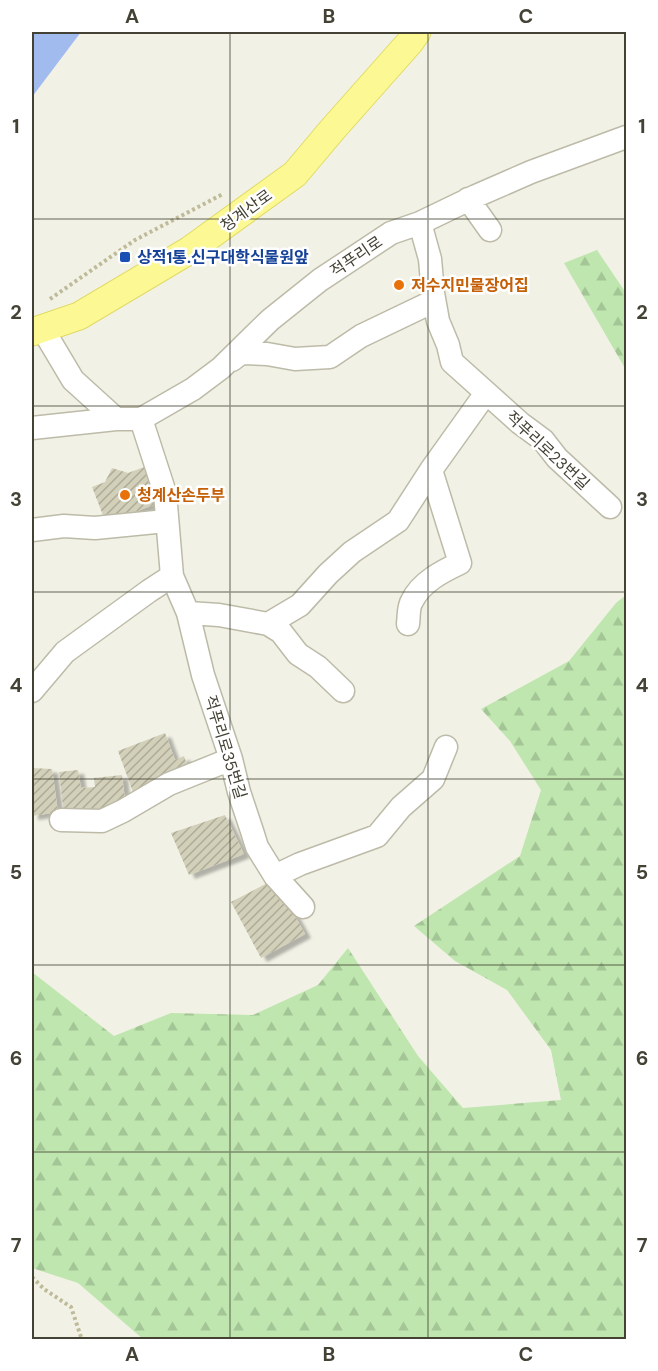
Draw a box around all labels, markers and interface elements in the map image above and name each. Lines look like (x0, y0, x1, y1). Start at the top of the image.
text: A (125, 3, 139, 29)
text: B (323, 3, 335, 29)
text: C (519, 3, 533, 29)
text: 1 (12, 113, 20, 139)
text: 1 (638, 113, 646, 139)
street label: 청계산로 (216, 184, 277, 236)
street label: 적푸리로 (326, 231, 387, 282)
place label: 상적1통.신구대학식물원앞 (137, 247, 309, 268)
marker: 상적1통.신구대학식물원앞 (118, 250, 132, 264)
place label: 저수지민물장어집 (411, 275, 529, 296)
marker: 저수지민물장어집 (392, 278, 406, 292)
text: 2 (10, 299, 22, 325)
text: 2 (636, 299, 648, 325)
street label: 적푸리로23번길 (501, 406, 594, 495)
place label: 청계산손두부 (137, 485, 225, 506)
text: 3 (10, 486, 22, 512)
text: 3 (636, 486, 648, 512)
marker: 청계산손두부 (118, 488, 132, 502)
text: 4 (10, 672, 23, 698)
text: 4 (636, 672, 649, 698)
street label: 적푸리로35번길 (200, 693, 251, 802)
text: 5 (10, 859, 22, 885)
text: 5 (636, 859, 648, 885)
text: 6 (10, 1045, 22, 1071)
text: 6 (636, 1045, 648, 1071)
text: 7 (11, 1232, 22, 1258)
text: 7 (637, 1232, 648, 1258)
text: A (125, 1341, 139, 1367)
text: B (323, 1341, 335, 1367)
text: C (519, 1341, 533, 1367)

